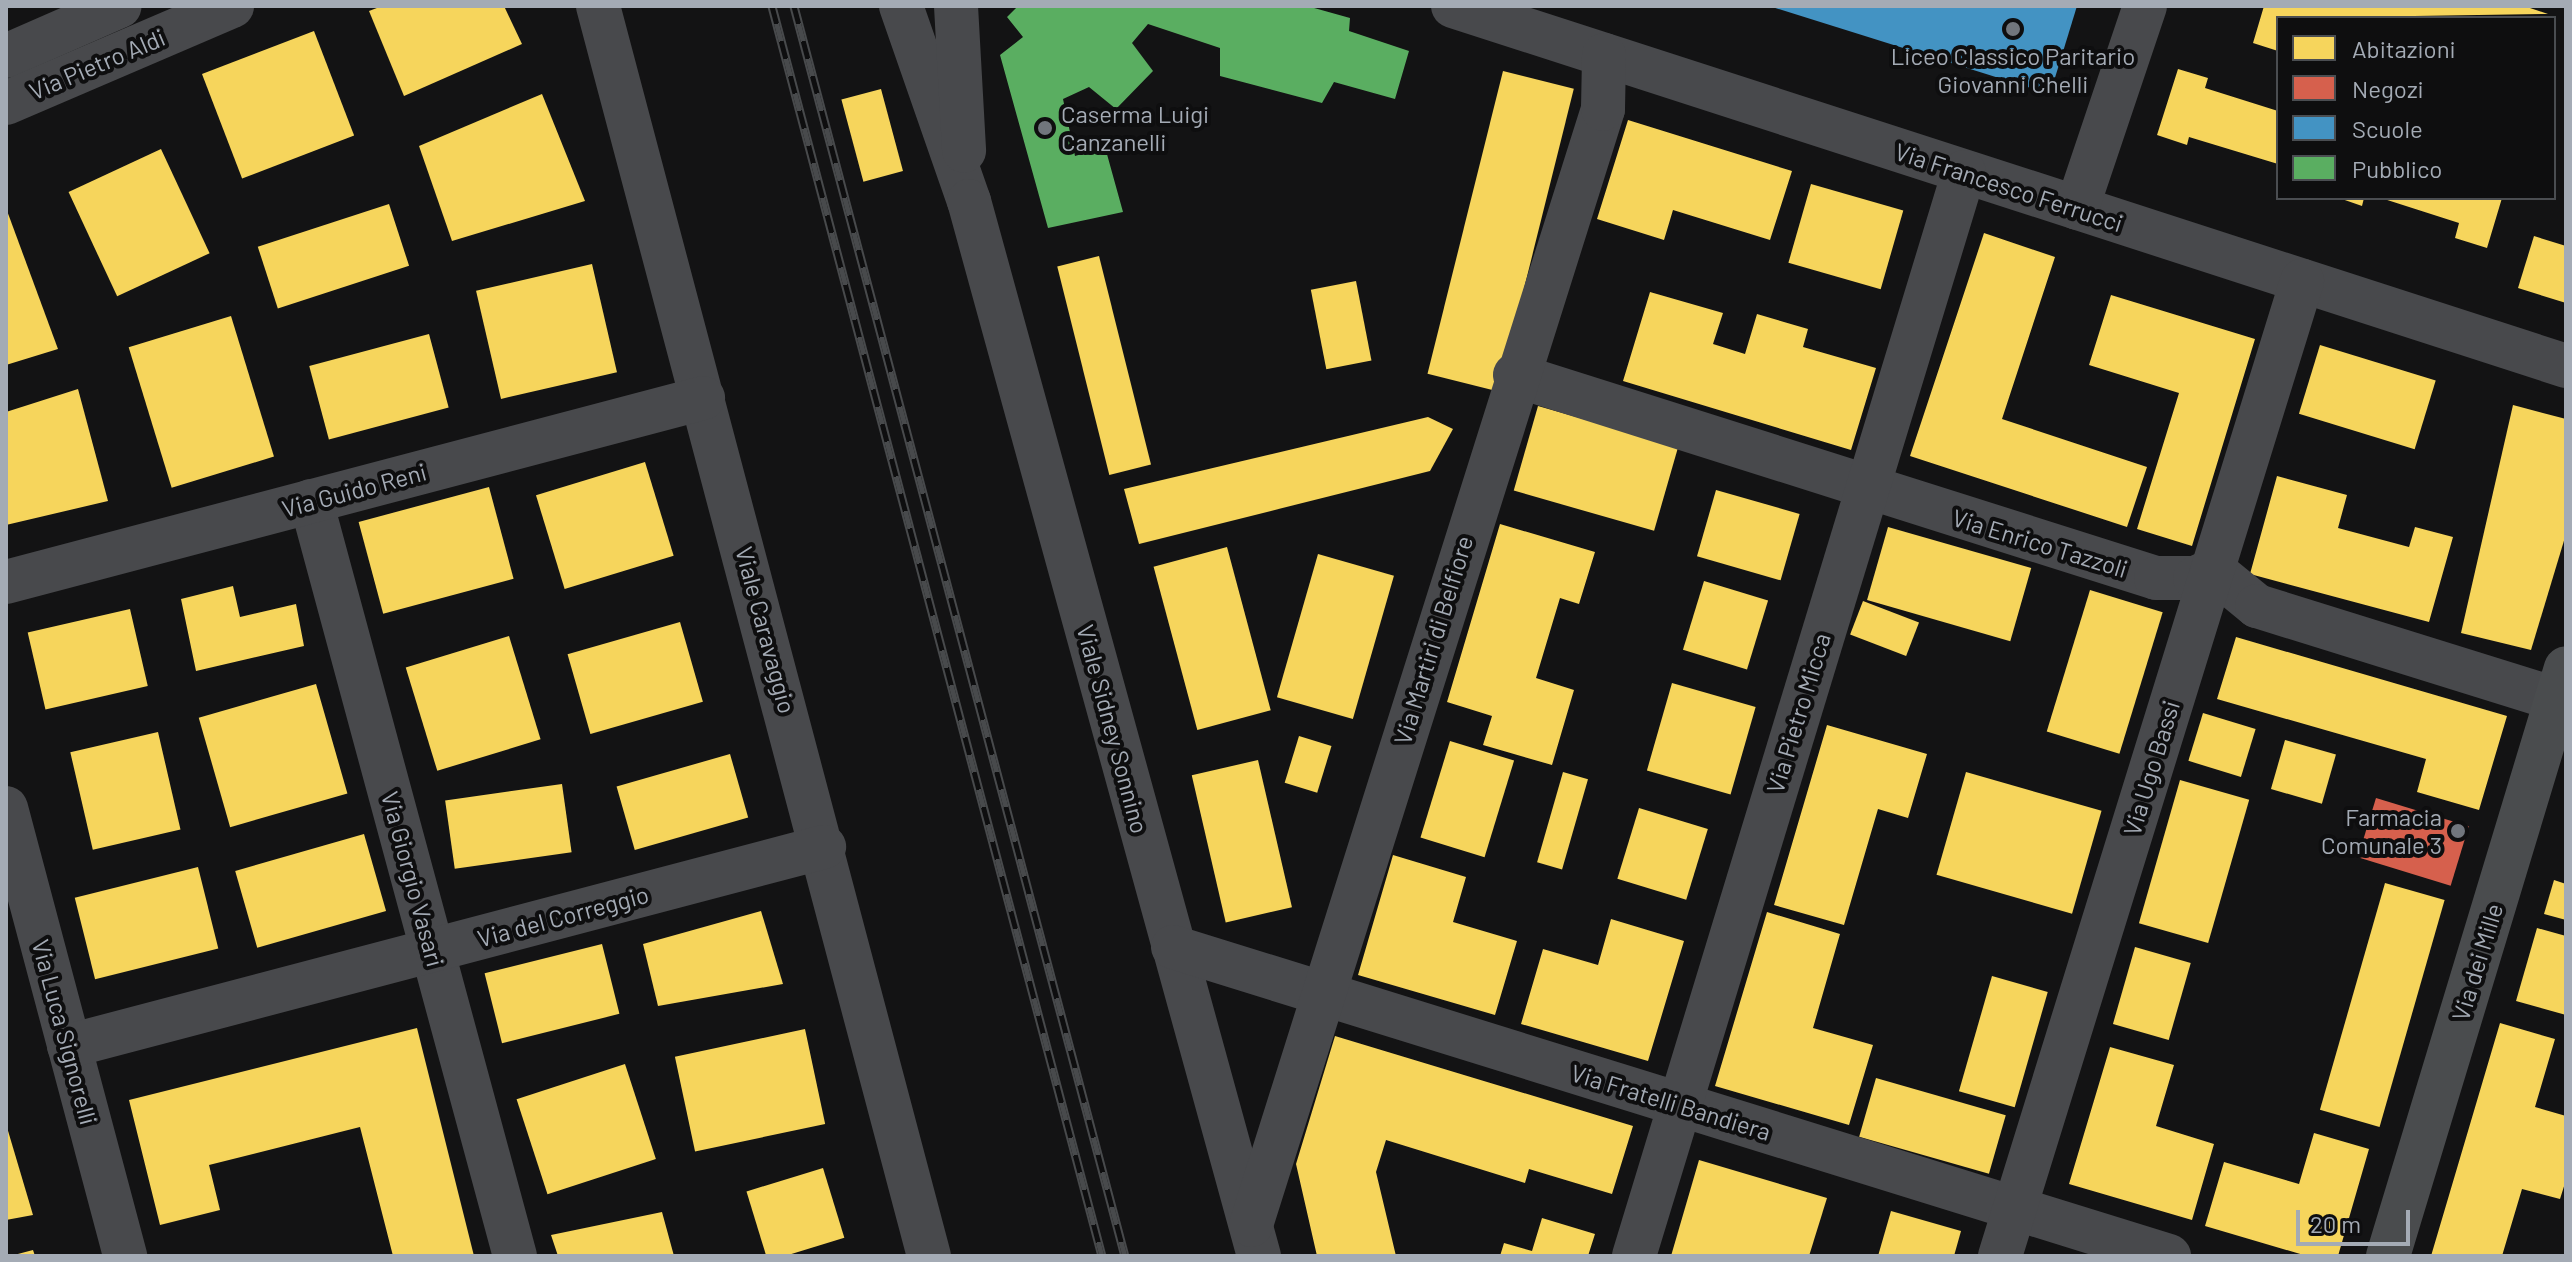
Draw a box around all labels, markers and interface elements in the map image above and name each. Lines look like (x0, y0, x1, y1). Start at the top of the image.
legend (2276, 16, 2556, 200)
marker: Liceo Classico Paritario Giovanni Chelli (2004, 20, 2022, 38)
street label: Via Pietro Aldi (25, 22, 169, 106)
text: Abitazioni (2352, 34, 2456, 63)
place label: Liceo Classico Paritario Giovanni Chelli (1891, 42, 2135, 98)
text: Negozi (2352, 74, 2424, 103)
place label: Caserma Luigi Canzanelli (1061, 100, 1209, 156)
text: Scuole (2352, 114, 2423, 143)
marker: Caserma Luigi Canzanelli (1036, 119, 1054, 137)
street label: Via Francesco Ferrucci (1891, 137, 2127, 237)
text: Pubblico (2352, 154, 2442, 183)
street label: Via Guido Reni (279, 457, 429, 523)
street label: Via Enrico Tazzoli (1949, 503, 2131, 583)
street label: Via Martiri di Belfiore (1388, 532, 1478, 748)
street label: Viale Caravaggio (730, 544, 802, 716)
street label: Viale Sidney Sonnino (1071, 621, 1155, 837)
street label: Via Pietro Micca (1760, 629, 1836, 797)
street label: Via Ugo Bassi (2117, 697, 2185, 839)
street label: Via Giorgio Vasari (376, 788, 450, 970)
place label: Farmacia Comunale 3 (2321, 803, 2442, 859)
marker: Farmacia Comunale 3 (2449, 822, 2467, 840)
street label: Via del Correggio (474, 879, 652, 953)
street label: Via dei Mille (2446, 900, 2508, 1024)
street label: Via Luca Signorelli (26, 936, 104, 1128)
street label: Via Fratelli Bandiera (1568, 1058, 1774, 1146)
scale bar (2300, 1194, 2414, 1244)
text: 20 m (2310, 1209, 2361, 1238)

